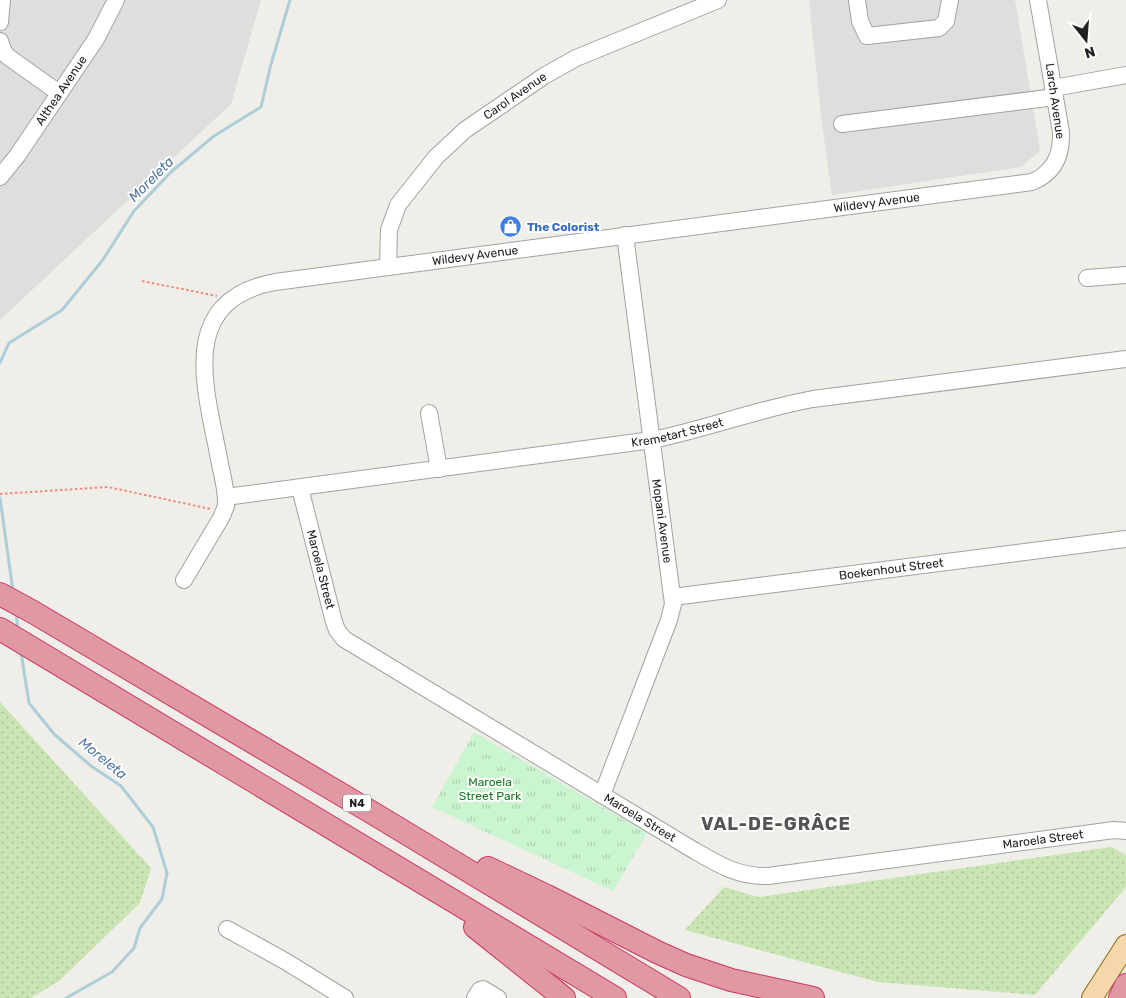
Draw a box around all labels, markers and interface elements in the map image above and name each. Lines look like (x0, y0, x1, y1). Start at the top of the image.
north arrow (1061, 15, 1111, 65)
text: N (1082, 42, 1097, 62)
street label: Althea Avenue (33, 53, 90, 128)
street label: Larch Avenue (1043, 62, 1067, 140)
street label: Carol Avenue (481, 69, 550, 122)
water label: Moreleta (125, 153, 178, 206)
street label: Wildevy Avenue (833, 190, 921, 215)
shop icon: The Colorist (499, 215, 523, 239)
place label: The Colorist (527, 220, 600, 234)
street label: Wildevy Avenue (431, 243, 519, 268)
street label: Kremetart Street (630, 415, 725, 450)
street label: Mopani Avenue (649, 478, 675, 564)
street label: Maroela Street (304, 528, 338, 611)
street label: Boekenhout Street (838, 555, 945, 583)
water label: Moreleta (75, 734, 130, 783)
park label: Maroela Street Park (459, 775, 522, 803)
street label: Maroela Street (602, 791, 679, 845)
road number: N4 (343, 794, 371, 811)
district label: VAL-DE-GRÂCE (701, 813, 851, 835)
street label: Maroela Street (1002, 827, 1085, 852)

